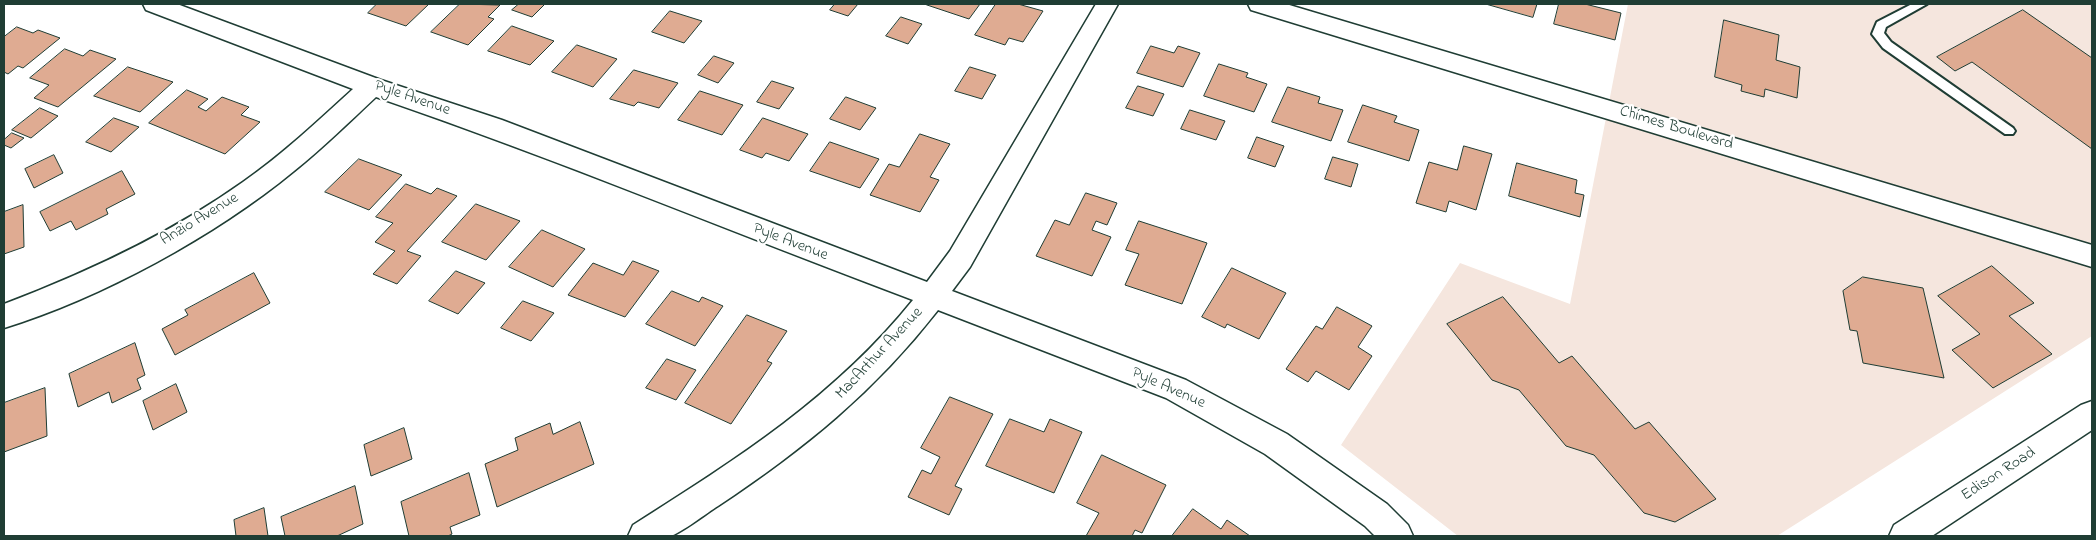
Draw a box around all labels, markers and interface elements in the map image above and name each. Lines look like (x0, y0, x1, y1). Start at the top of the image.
street label: Pyle Avenue (372, 77, 452, 121)
street label: Chimes Boulevard (1617, 103, 1735, 155)
street label: Anzio Avenue (158, 189, 242, 251)
street label: Pyle Avenue (750, 220, 830, 266)
street label: MacArthur Avenue (832, 304, 928, 404)
street label: Pyle Avenue (1128, 364, 1208, 414)
street label: Edison Road (1958, 444, 2040, 506)

